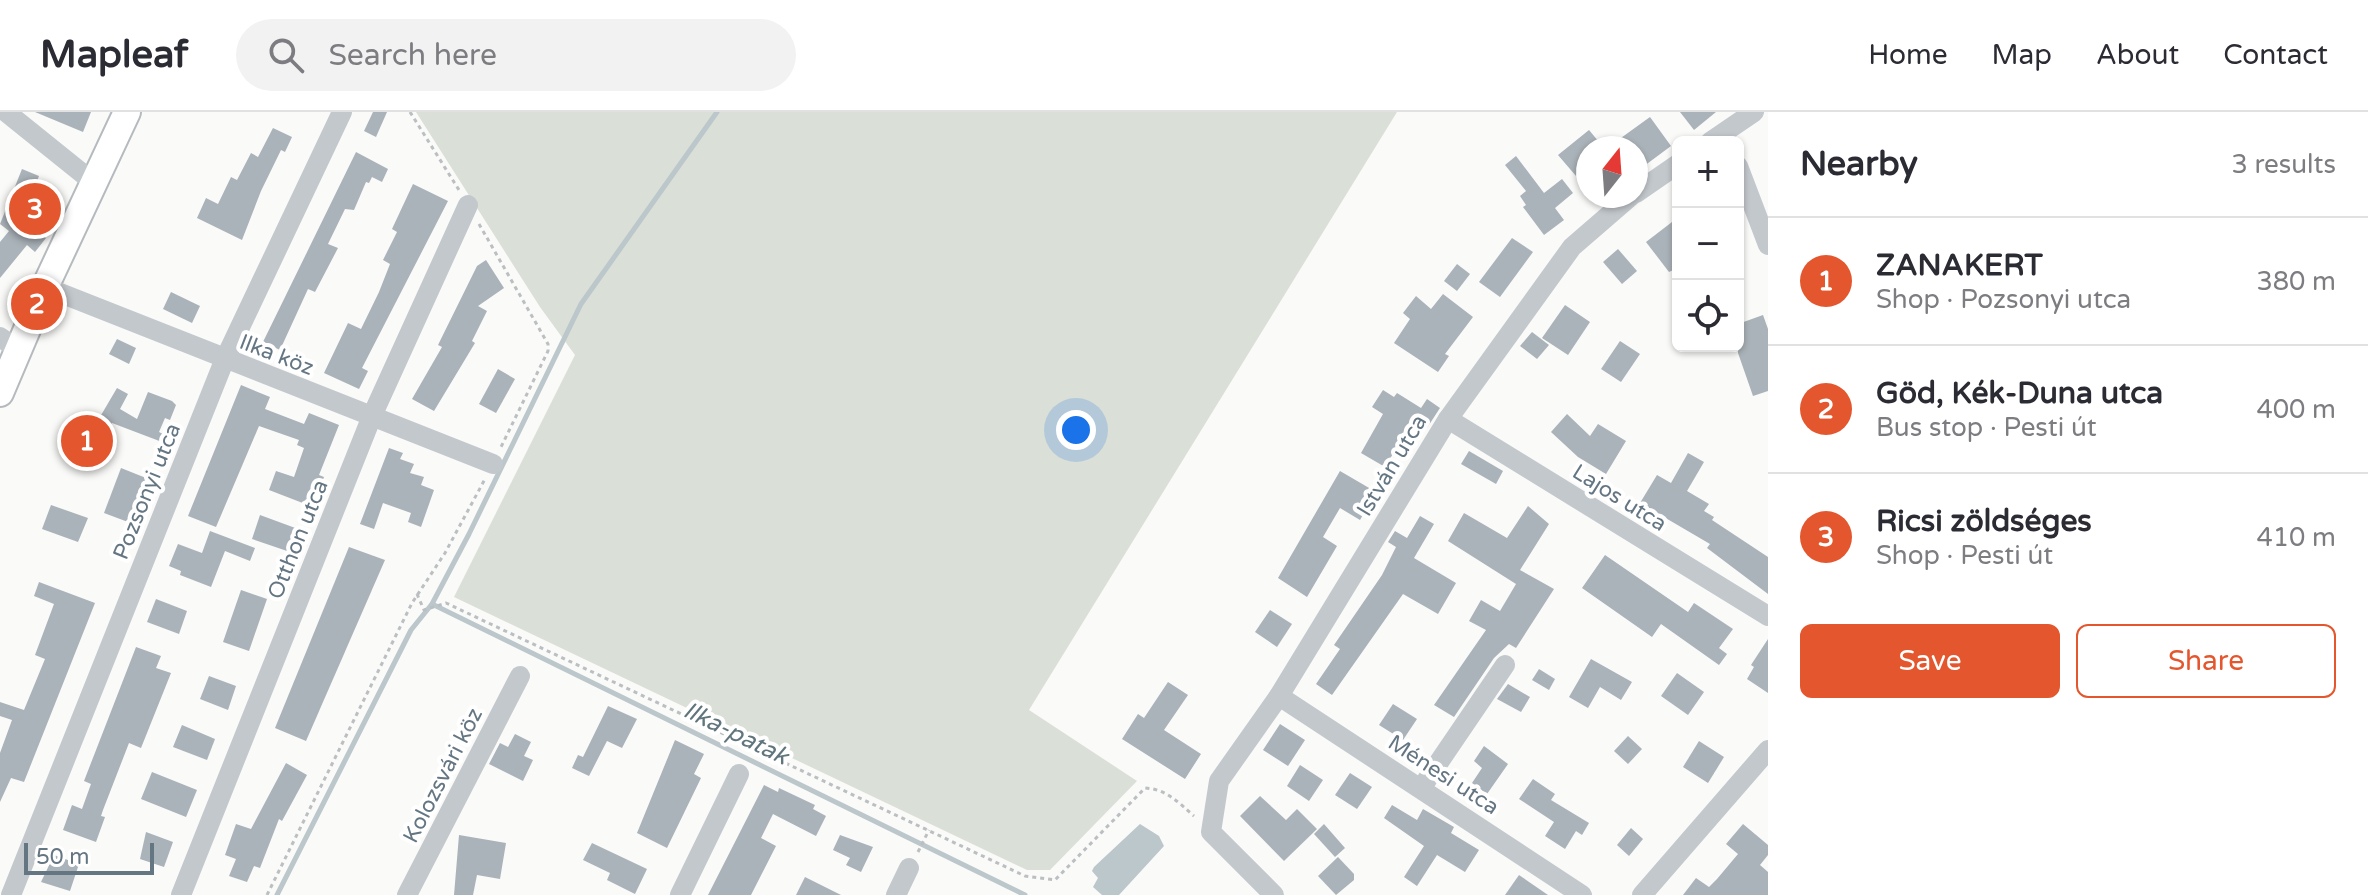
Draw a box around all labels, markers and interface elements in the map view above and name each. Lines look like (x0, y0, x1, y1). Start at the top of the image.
search box (236, 19, 796, 91)
text: Mapleaf (40, 32, 188, 78)
icon: search (264, 33, 308, 77)
text: Search here (328, 37, 497, 74)
text: Home (1868, 38, 1948, 72)
text: Map (1992, 38, 2052, 72)
text: About (2096, 38, 2179, 72)
text: Contact (2223, 38, 2328, 72)
north arrow (1576, 136, 1648, 208)
map controls (1672, 136, 1744, 352)
button: + (1672, 136, 1744, 208)
text: Nearby (1800, 144, 1918, 185)
text: 3 results (2231, 149, 2336, 180)
pin: 3 (9, 179, 61, 239)
button: − (1672, 208, 1744, 280)
text: ZANAKERT (1876, 247, 2043, 284)
text: 1 (1818, 266, 1834, 297)
text: 380 m (2256, 266, 2336, 297)
pin: 2 (11, 274, 63, 334)
button: locate (1672, 280, 1744, 352)
text: Shop · Pozsonyi utca (1876, 284, 2131, 315)
street label: Ilka köz (236, 329, 318, 381)
text: Göd, Kék-Duna utca (1876, 375, 2163, 412)
text: 2 (1818, 394, 1834, 425)
text: 400 m (2256, 394, 2336, 425)
your location (1056, 410, 1096, 450)
street label: István utca (1351, 410, 1432, 521)
pin: 1 (61, 411, 113, 471)
text: Bus stop · Pesti út (1876, 412, 2097, 443)
street label: Pozsonyi utca (108, 419, 186, 563)
street label: Lajos utca (1568, 459, 1671, 537)
street label: Otthon utca (262, 476, 334, 603)
text: Ricsi zöldséges (1876, 503, 2092, 540)
text: 3 (1818, 522, 1834, 553)
text: 410 m (2256, 522, 2336, 553)
text: Shop · Pesti út (1876, 540, 2053, 571)
button: Save (1800, 624, 2060, 698)
button: Share (2076, 624, 2336, 698)
water label: Ilka-patak (679, 696, 795, 772)
street label: Kolozsvári köz (398, 704, 488, 847)
street label: Ménesi utca (1383, 729, 1504, 820)
scale bar (24, 839, 154, 875)
text: 50 m (36, 844, 90, 870)

